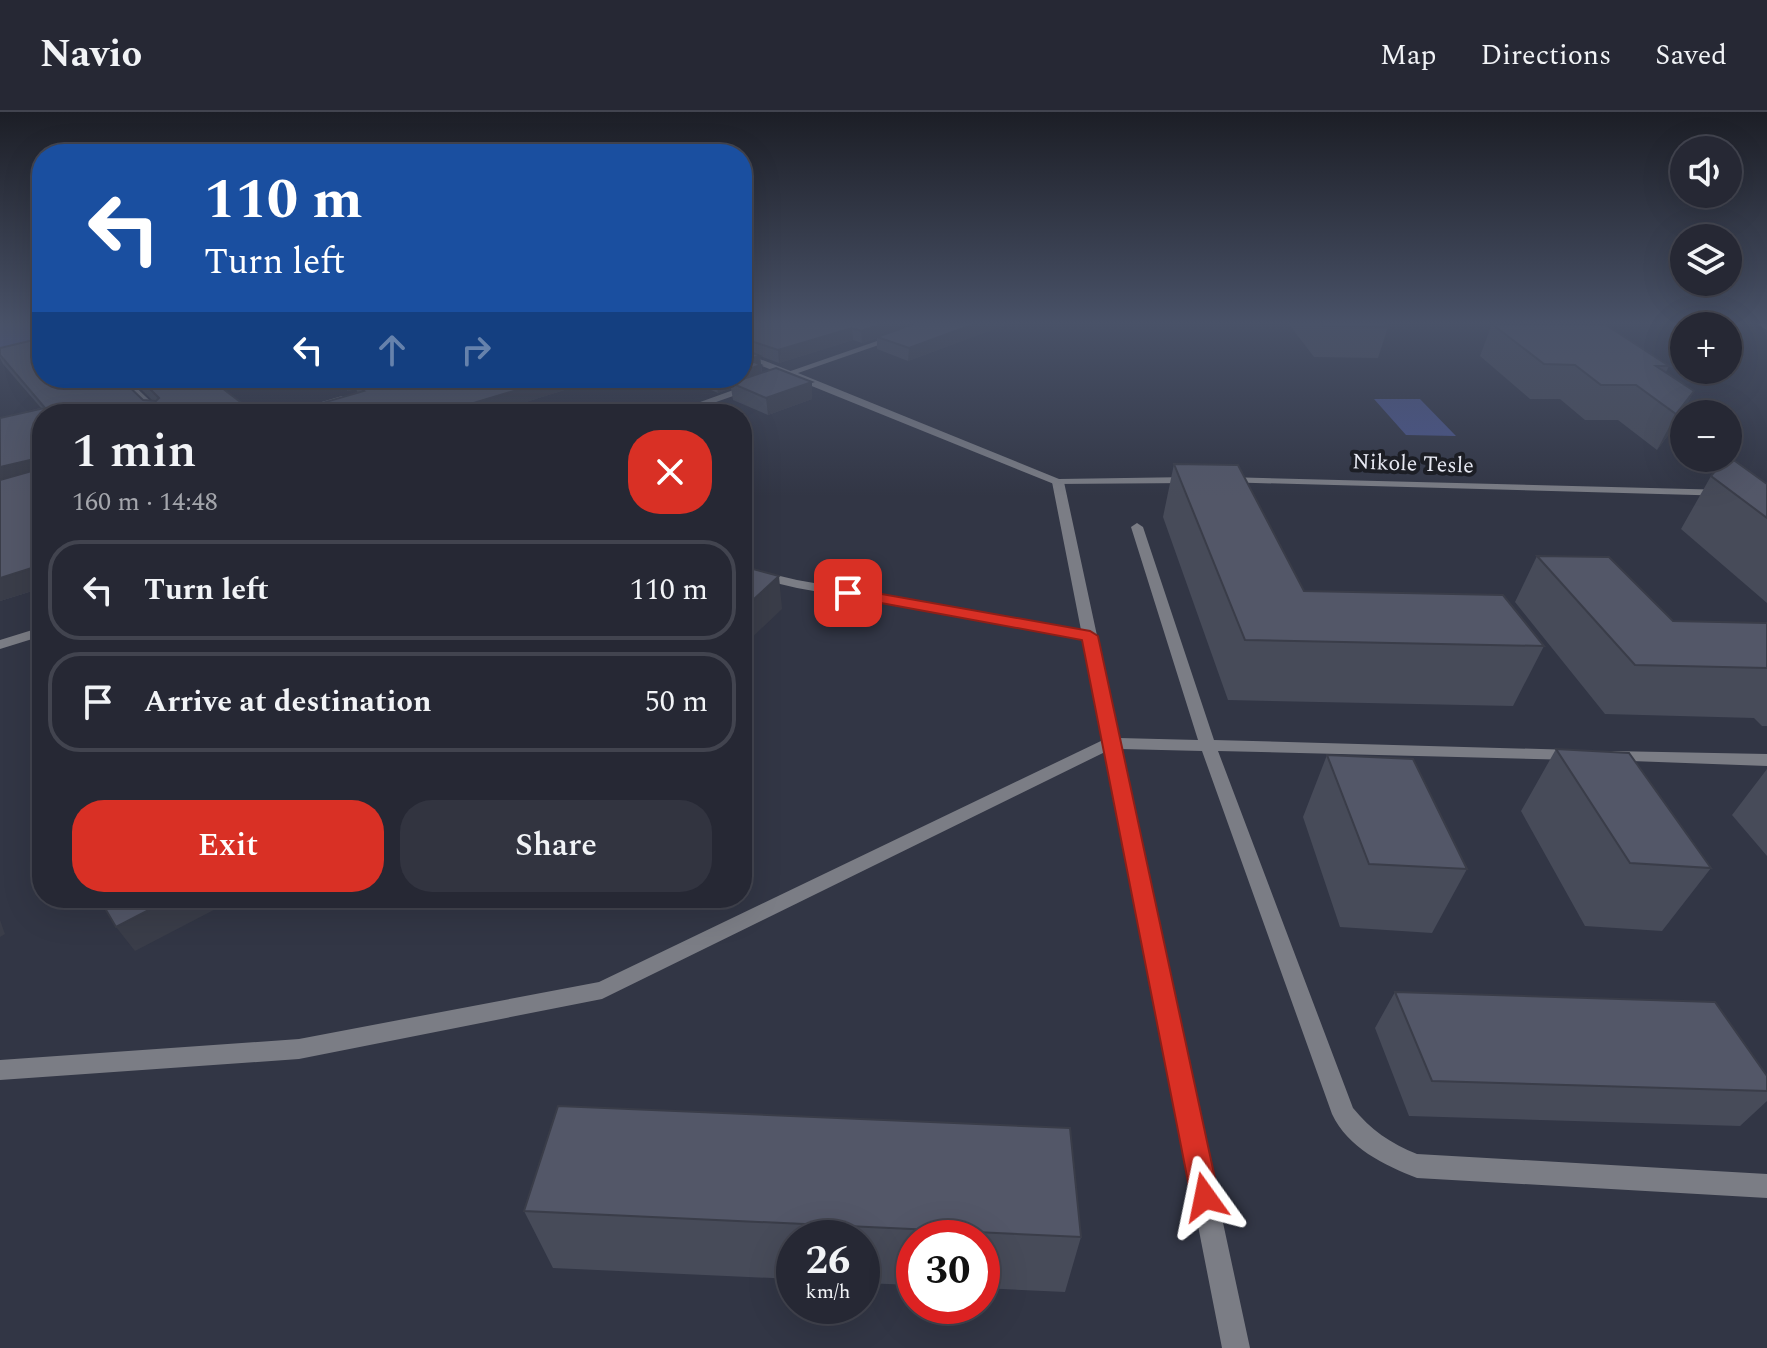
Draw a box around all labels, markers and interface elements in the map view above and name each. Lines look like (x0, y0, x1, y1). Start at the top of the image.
text: Navio (40, 26, 142, 84)
text: Map (1380, 34, 1437, 77)
text: Directions (1481, 34, 1611, 77)
text: Saved (1655, 34, 1727, 77)
map controls (1670, 136, 1742, 472)
button: sound (1670, 136, 1742, 208)
text: 110 m (204, 158, 363, 243)
icon: left (72, 176, 176, 280)
button: layers (1670, 224, 1742, 296)
text: Turn left (204, 235, 345, 290)
button: + (1670, 312, 1742, 384)
icon: left (286, 328, 330, 372)
icon: ahead (370, 328, 414, 372)
icon: right (454, 328, 498, 372)
button: − (1670, 400, 1742, 472)
text: 1 min (72, 415, 197, 488)
button: close (628, 430, 712, 514)
street label: Nikole Tesle (1352, 445, 1474, 483)
text: 160 m · 14:48 (72, 482, 218, 522)
pin (814, 559, 882, 627)
text: Turn left (144, 567, 269, 613)
text: 110 m (630, 567, 708, 613)
icon: left (76, 568, 120, 612)
icon: arrive (826, 571, 870, 615)
text: Arrive at destination (144, 679, 431, 725)
text: 50 m (645, 679, 708, 725)
icon: arrive (76, 680, 120, 724)
button: Exit (72, 800, 384, 892)
button: Share (400, 800, 712, 892)
position arrow (1163, 1155, 1247, 1239)
speed limit sign: 30 (896, 1220, 1000, 1324)
text: 26 (806, 1231, 850, 1292)
text: km/h (806, 1277, 851, 1307)

